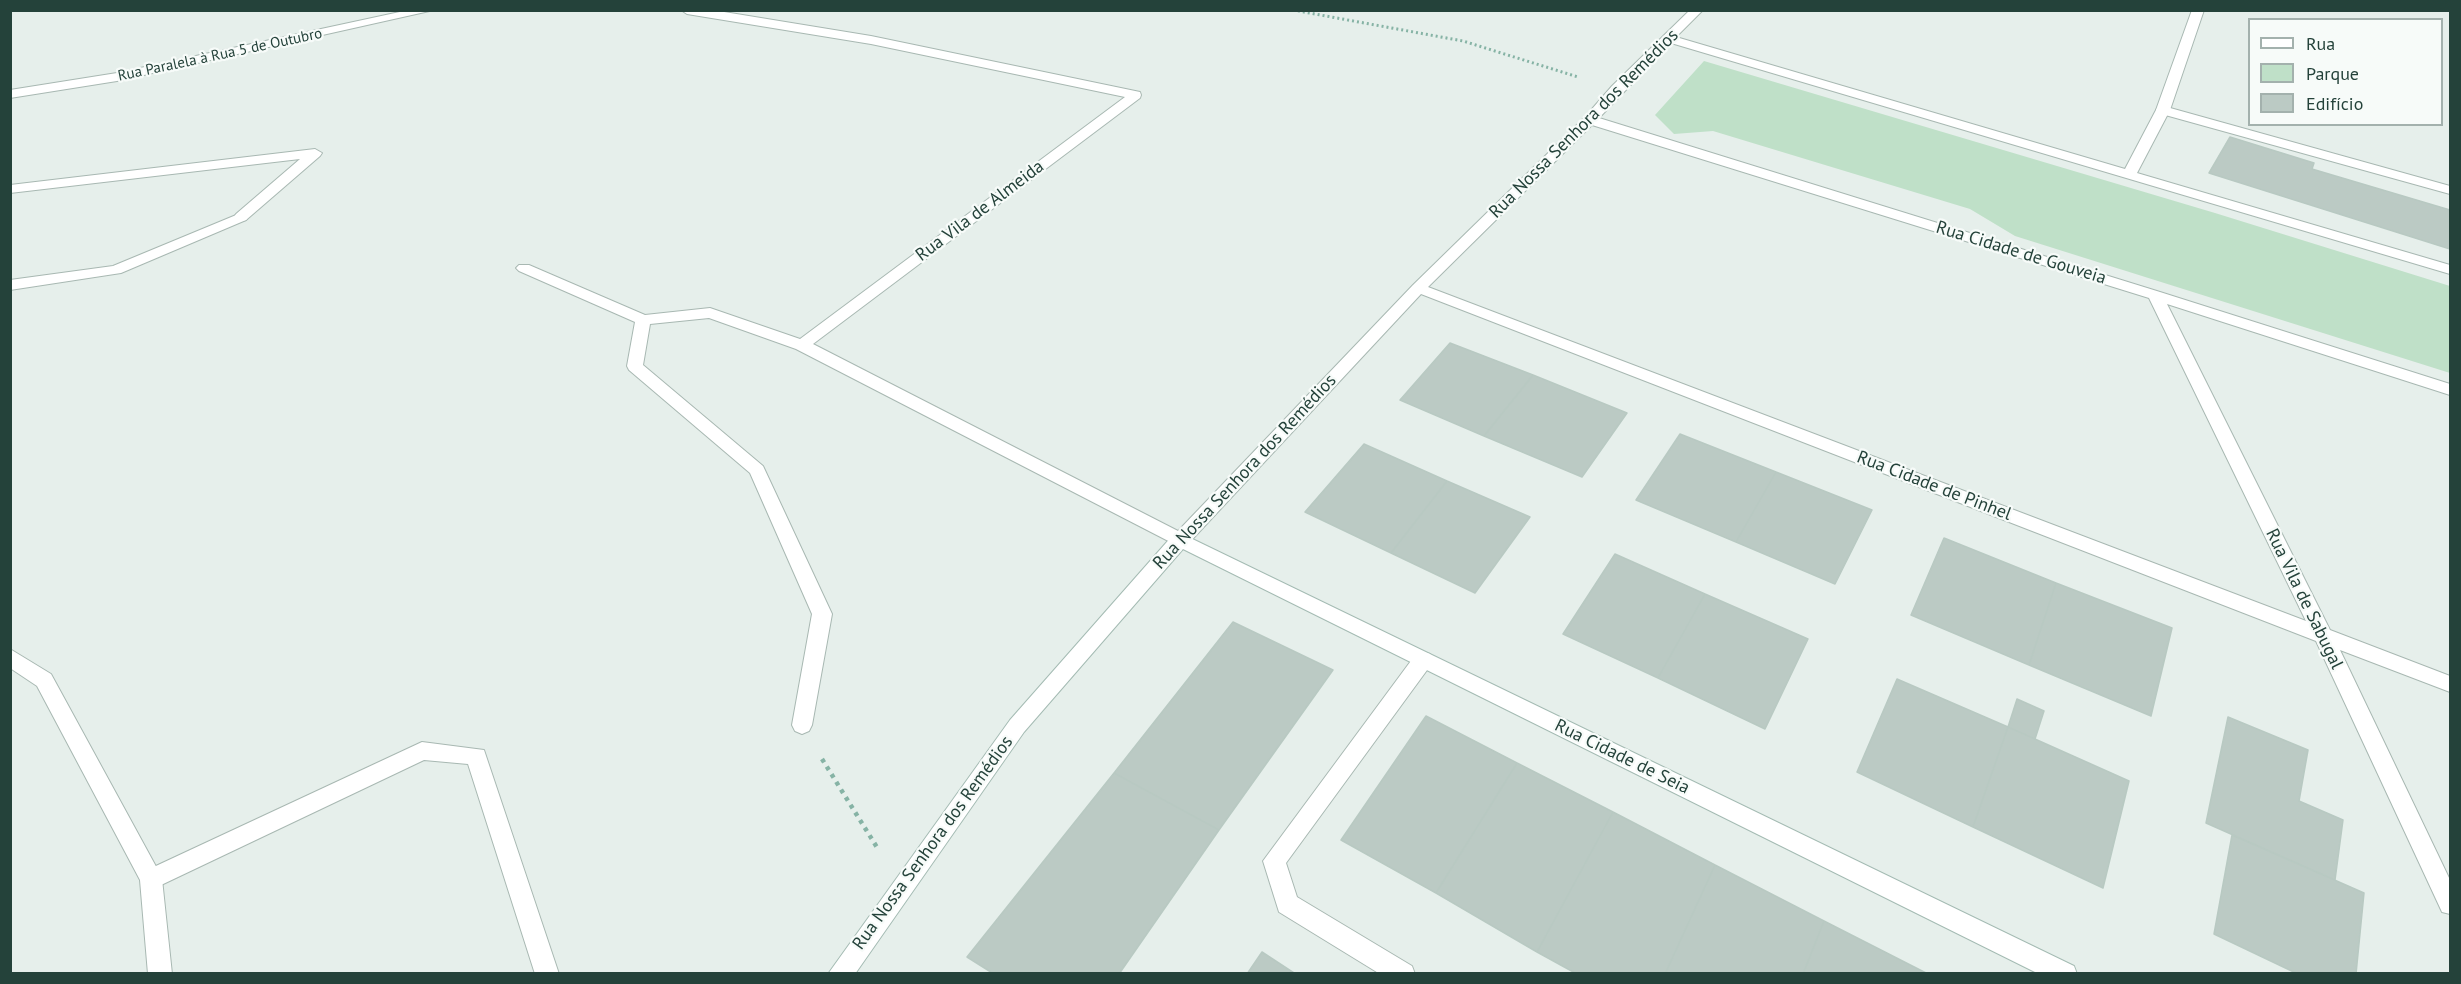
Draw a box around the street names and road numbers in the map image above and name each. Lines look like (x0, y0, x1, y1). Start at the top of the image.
street label: Rua Paralela à Rua 5 de Outubro (116, 25, 324, 85)
street label: Rua Nossa Senhora dos Remédios (1485, 25, 1683, 223)
street label: Rua Vila de Almeida (912, 156, 1048, 266)
street label: Rua Cidade de Gouveia (1933, 217, 2109, 289)
street label: Rua Nossa Senhora dos Remédios (1149, 370, 1341, 574)
street label: Rua Cidade de Pinhel (1854, 447, 2014, 525)
street label: Rua Vila de Sabugal (2261, 525, 2347, 673)
street label: Rua Cidade de Seia (1551, 715, 1693, 799)
street label: Rua Nossa Senhora dos Remédios (848, 732, 1018, 954)

